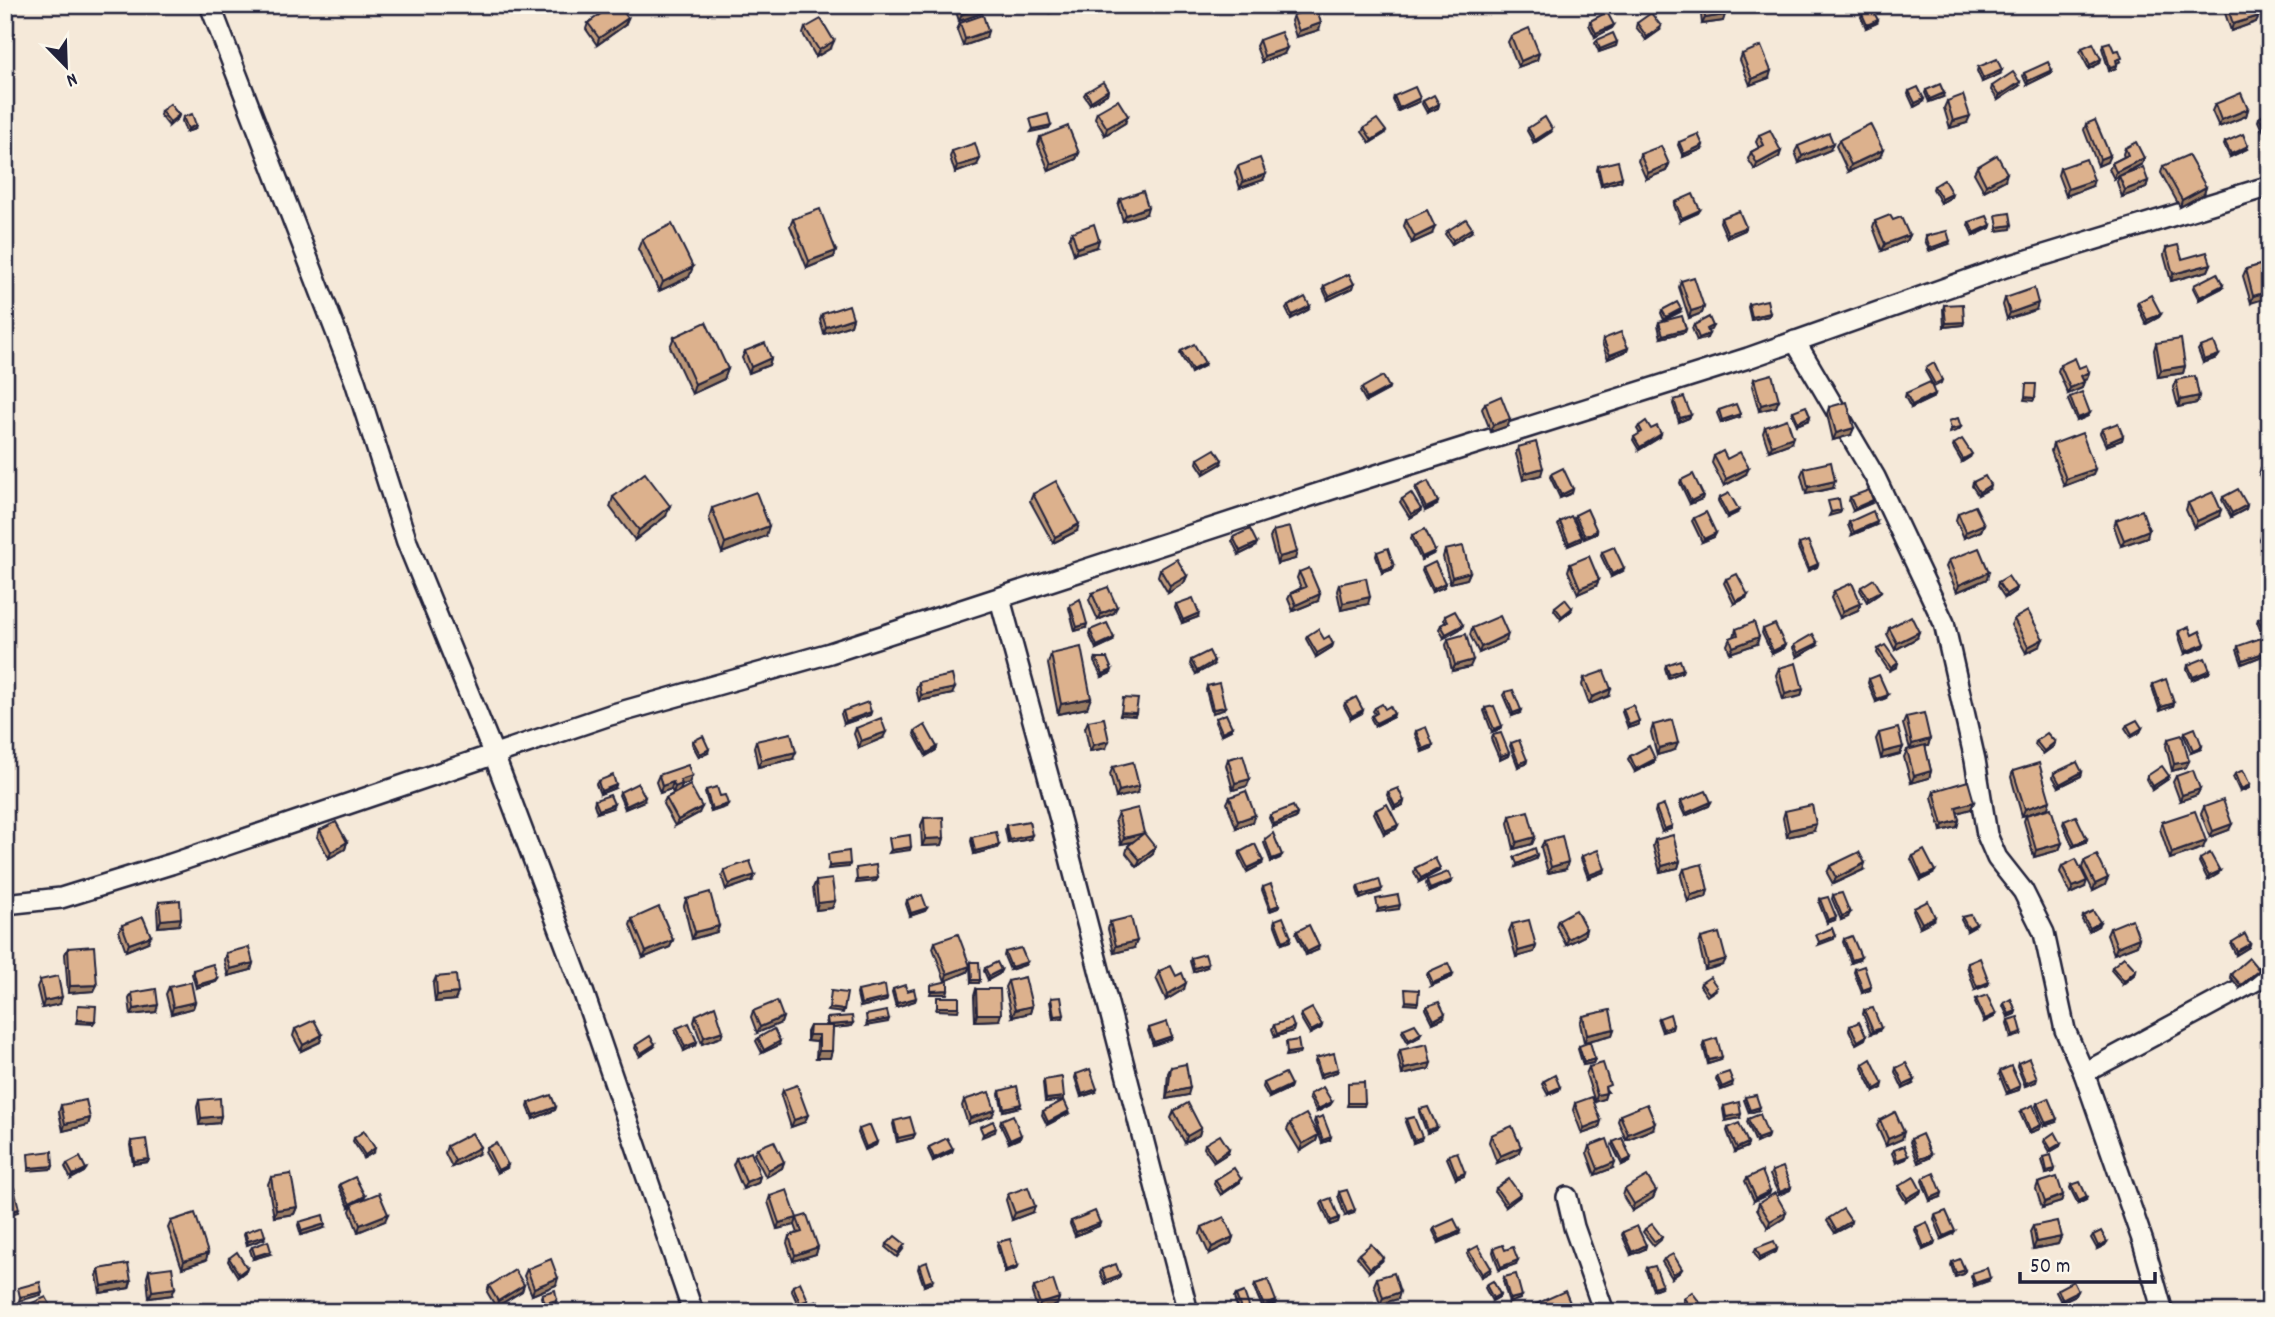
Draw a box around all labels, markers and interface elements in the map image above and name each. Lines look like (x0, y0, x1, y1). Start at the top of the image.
north arrow (32, 32, 102, 102)
text: N (62, 64, 81, 93)
scale bar (2020, 1240, 2154, 1284)
text: 50 m (2030, 1253, 2070, 1283)

